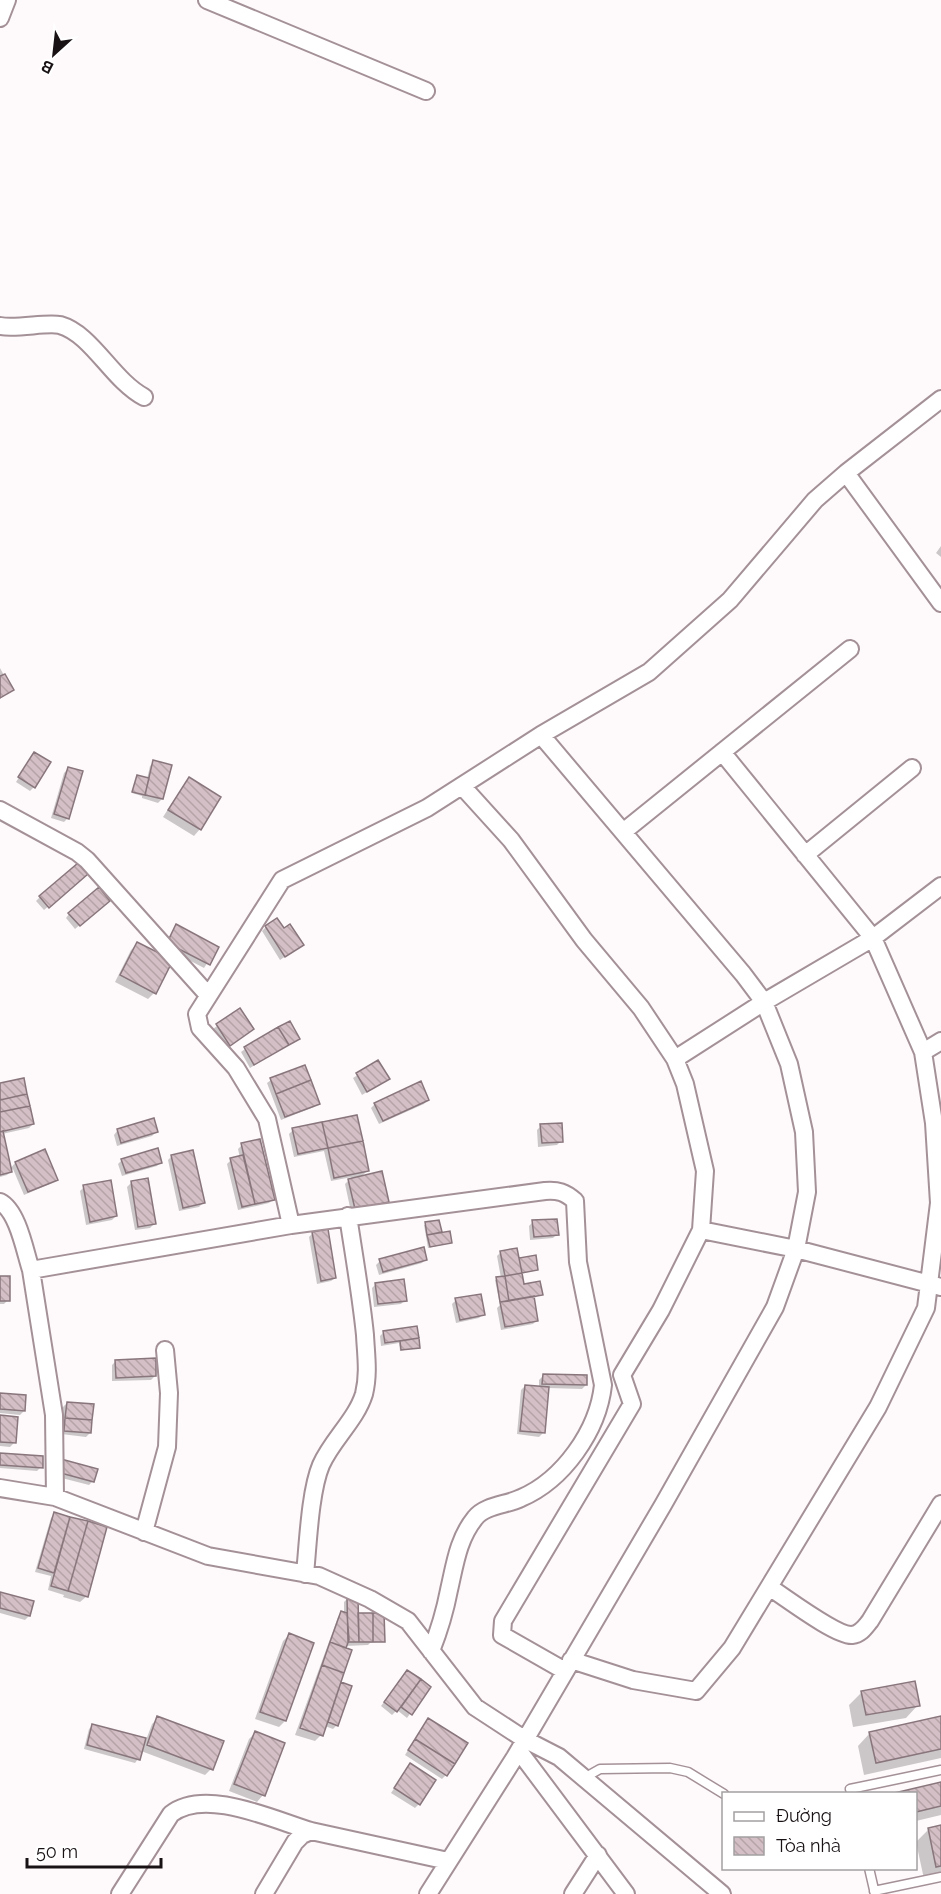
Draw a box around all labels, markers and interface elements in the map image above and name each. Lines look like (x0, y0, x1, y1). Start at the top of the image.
north arrow (24, 24, 84, 84)
text: B (38, 56, 57, 78)
legend (722, 1792, 917, 1870)
text: Đường (776, 1805, 832, 1826)
scale bar (27, 1831, 160, 1869)
text: Tòa nhà (776, 1835, 841, 1856)
text: 50 m (36, 1841, 78, 1862)

